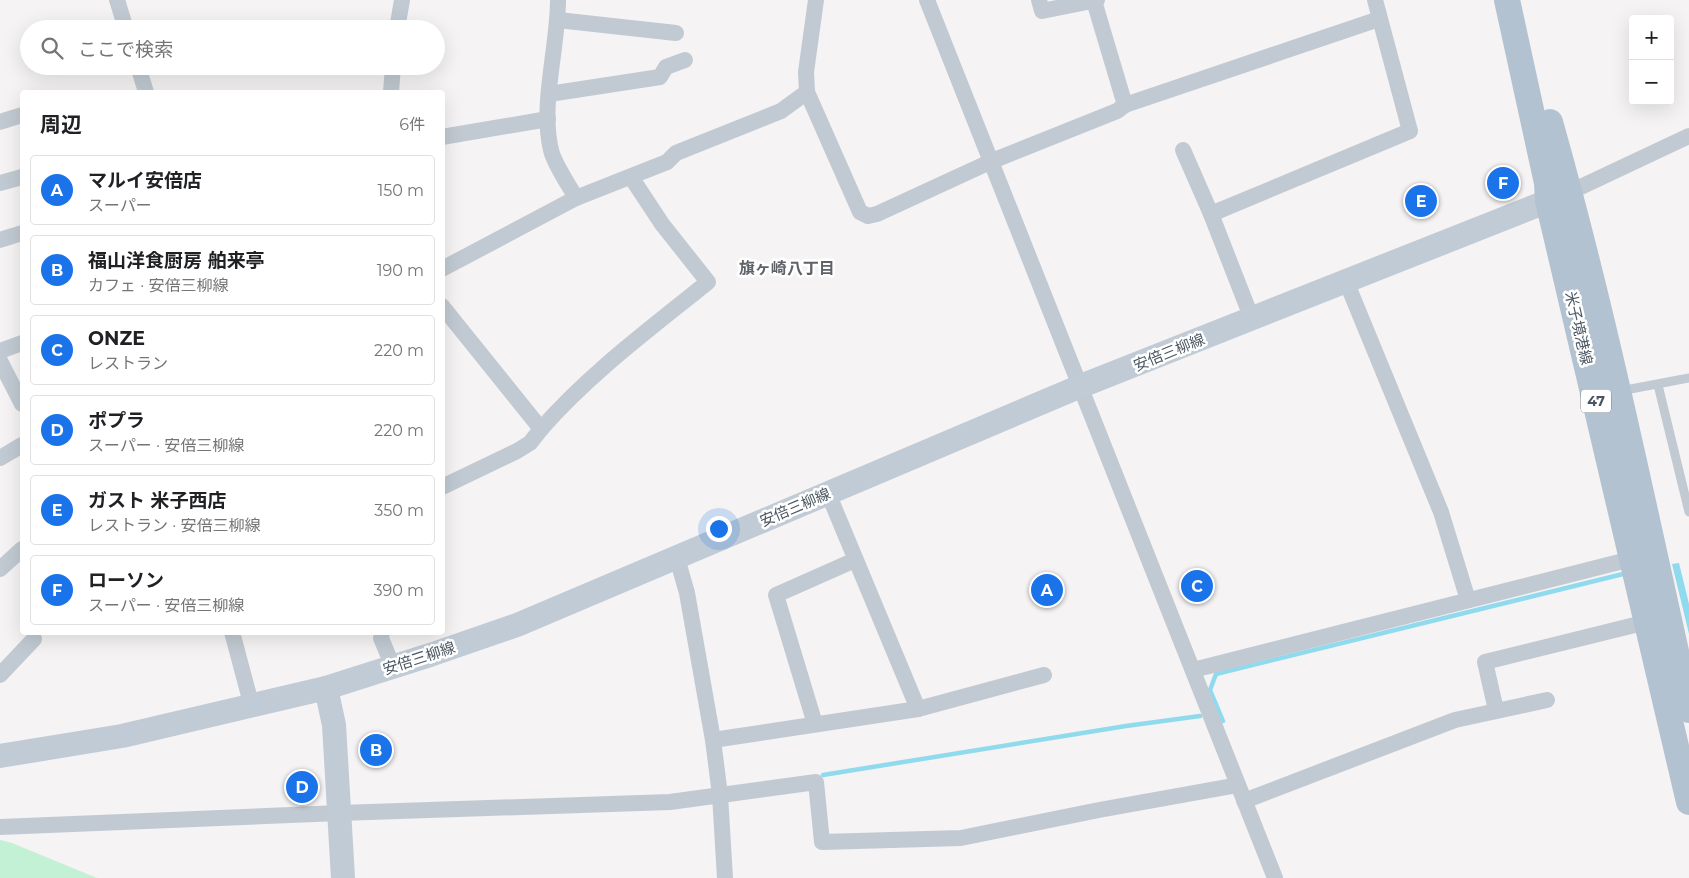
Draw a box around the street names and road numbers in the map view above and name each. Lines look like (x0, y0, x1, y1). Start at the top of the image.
street label: 米子境港線 (1561, 289, 1597, 367)
street label: 安倍三柳線 (1131, 329, 1207, 375)
road number: 47 (1581, 390, 1611, 412)
street label: 安倍三柳線 (757, 484, 833, 530)
street label: 安倍三柳線 (380, 637, 458, 679)

